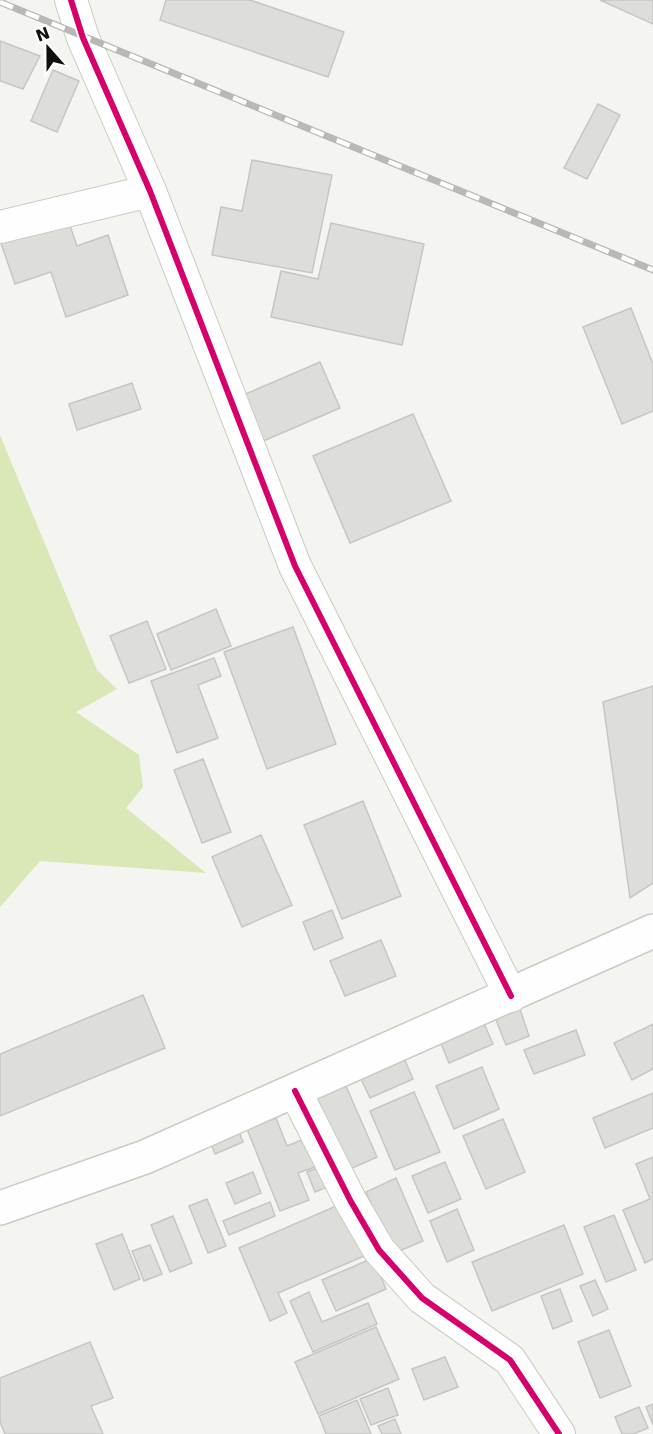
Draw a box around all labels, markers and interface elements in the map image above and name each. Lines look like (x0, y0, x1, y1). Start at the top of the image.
north arrow (18, 18, 78, 78)
text: N (33, 23, 52, 46)

